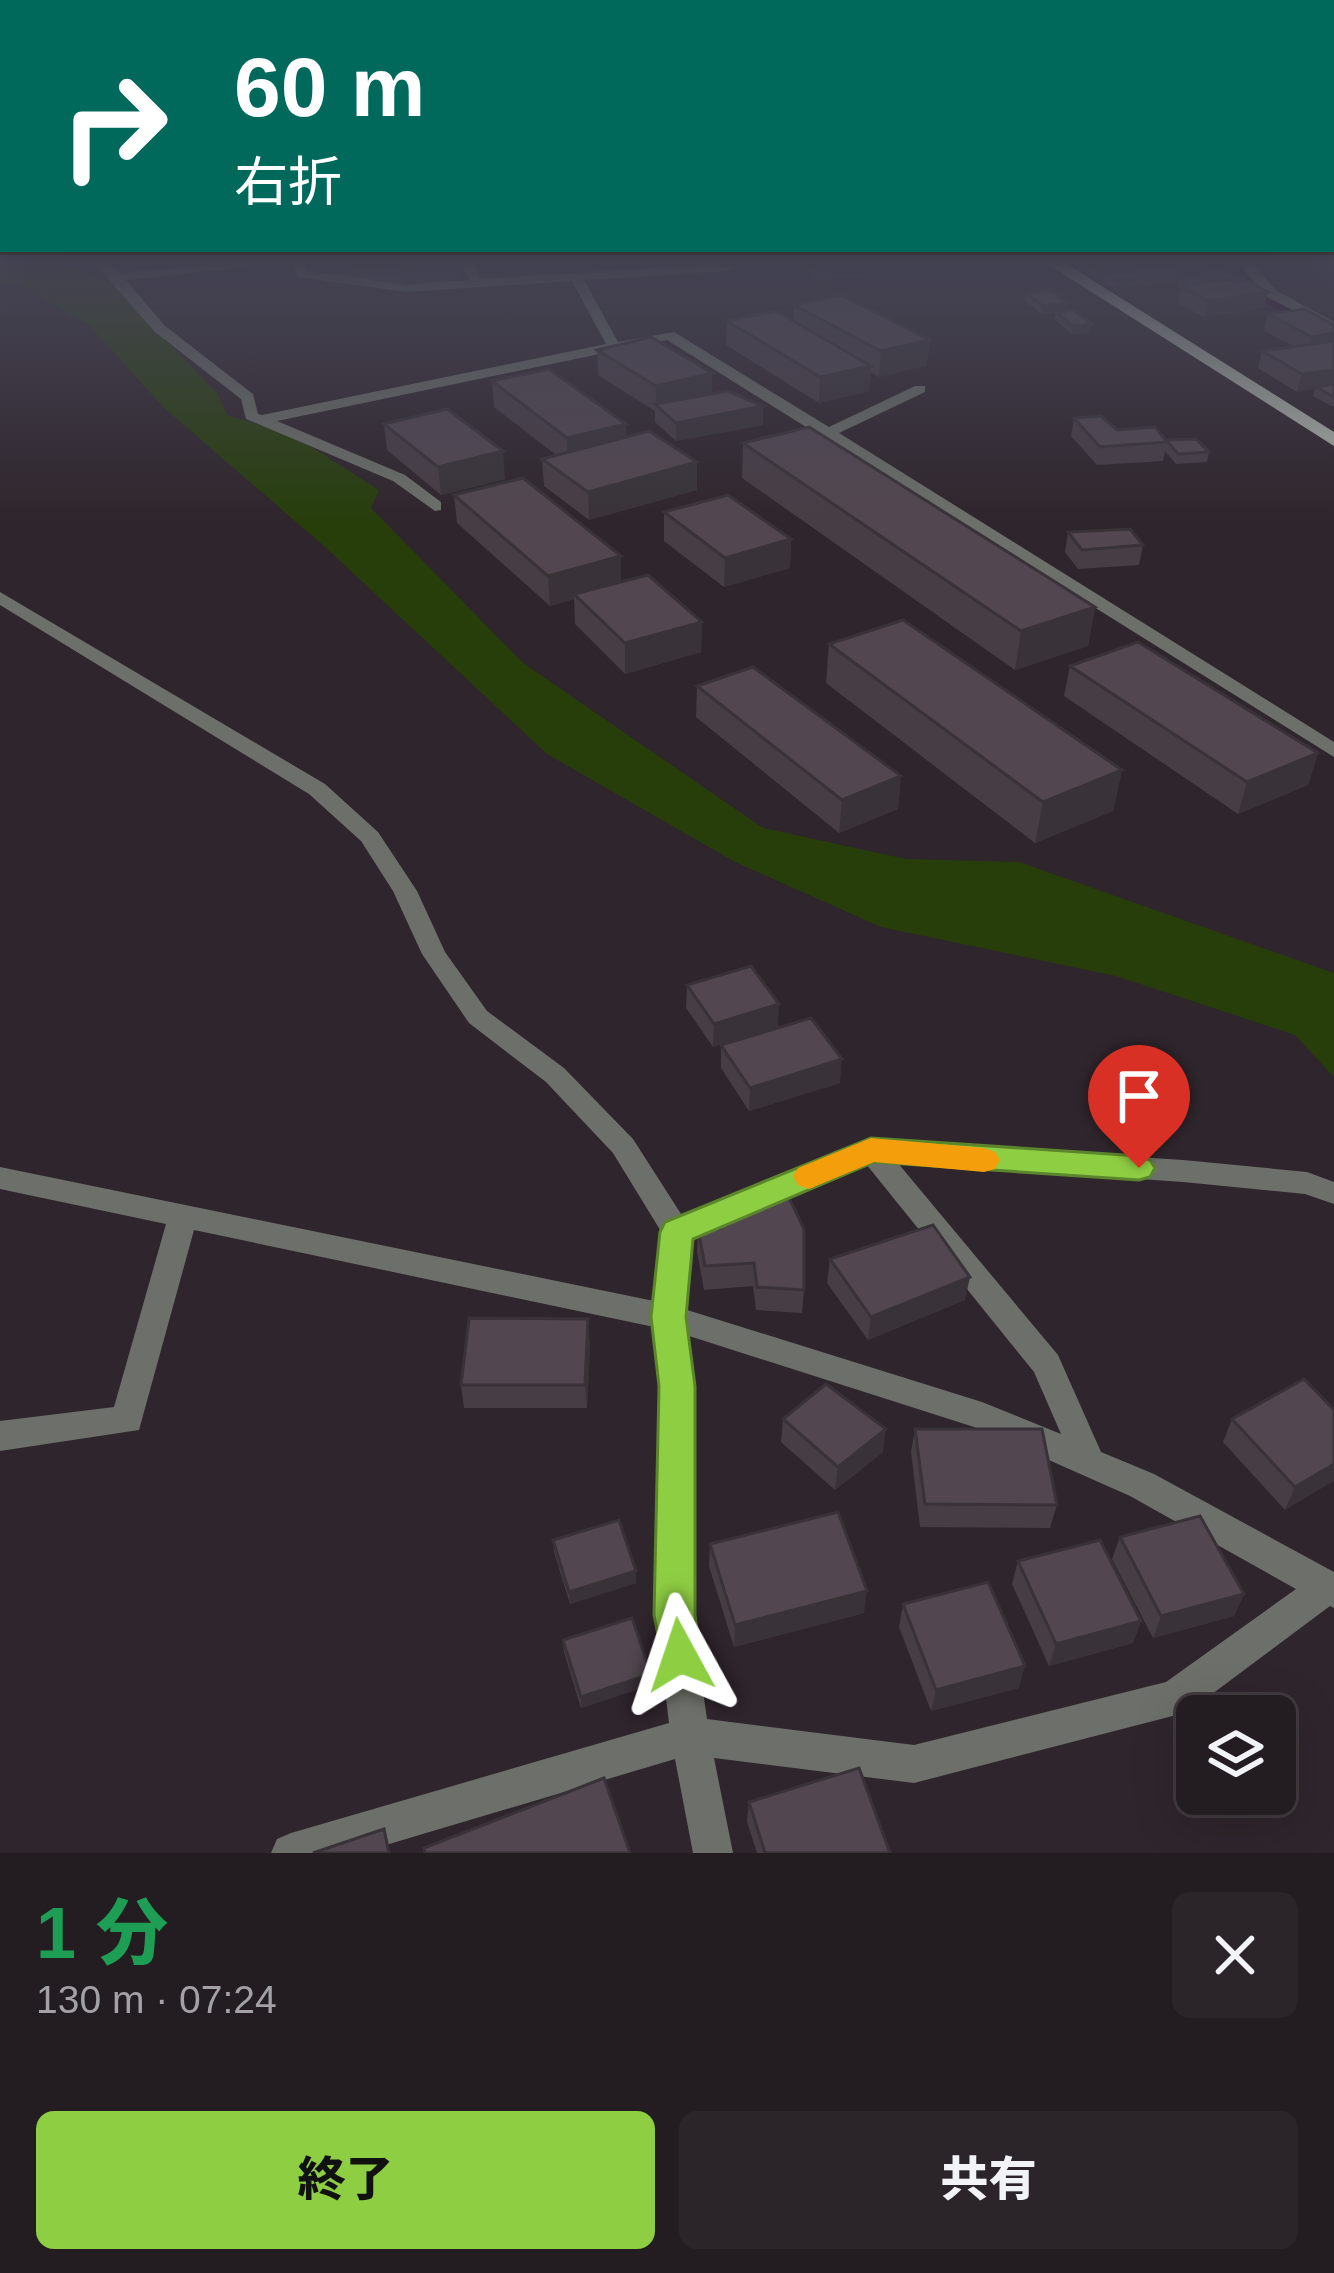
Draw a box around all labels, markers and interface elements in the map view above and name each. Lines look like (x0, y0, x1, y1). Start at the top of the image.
text: 60 m (234, 40, 425, 134)
icon: right (36, 48, 192, 204)
text: 右折 (234, 152, 342, 212)
pin (1088, 1045, 1190, 1168)
icon: arrive (1106, 1063, 1172, 1129)
position arrow (617, 1592, 743, 1718)
map controls (1176, 1695, 1296, 1815)
button: layers (1176, 1695, 1296, 1815)
button: close (1172, 1892, 1298, 2018)
text: 1 分 (36, 1893, 168, 1973)
text: 130 m · 07:24 (36, 1978, 277, 2021)
button: 終了 (36, 2111, 655, 2249)
button: 共有 (679, 2111, 1298, 2249)

